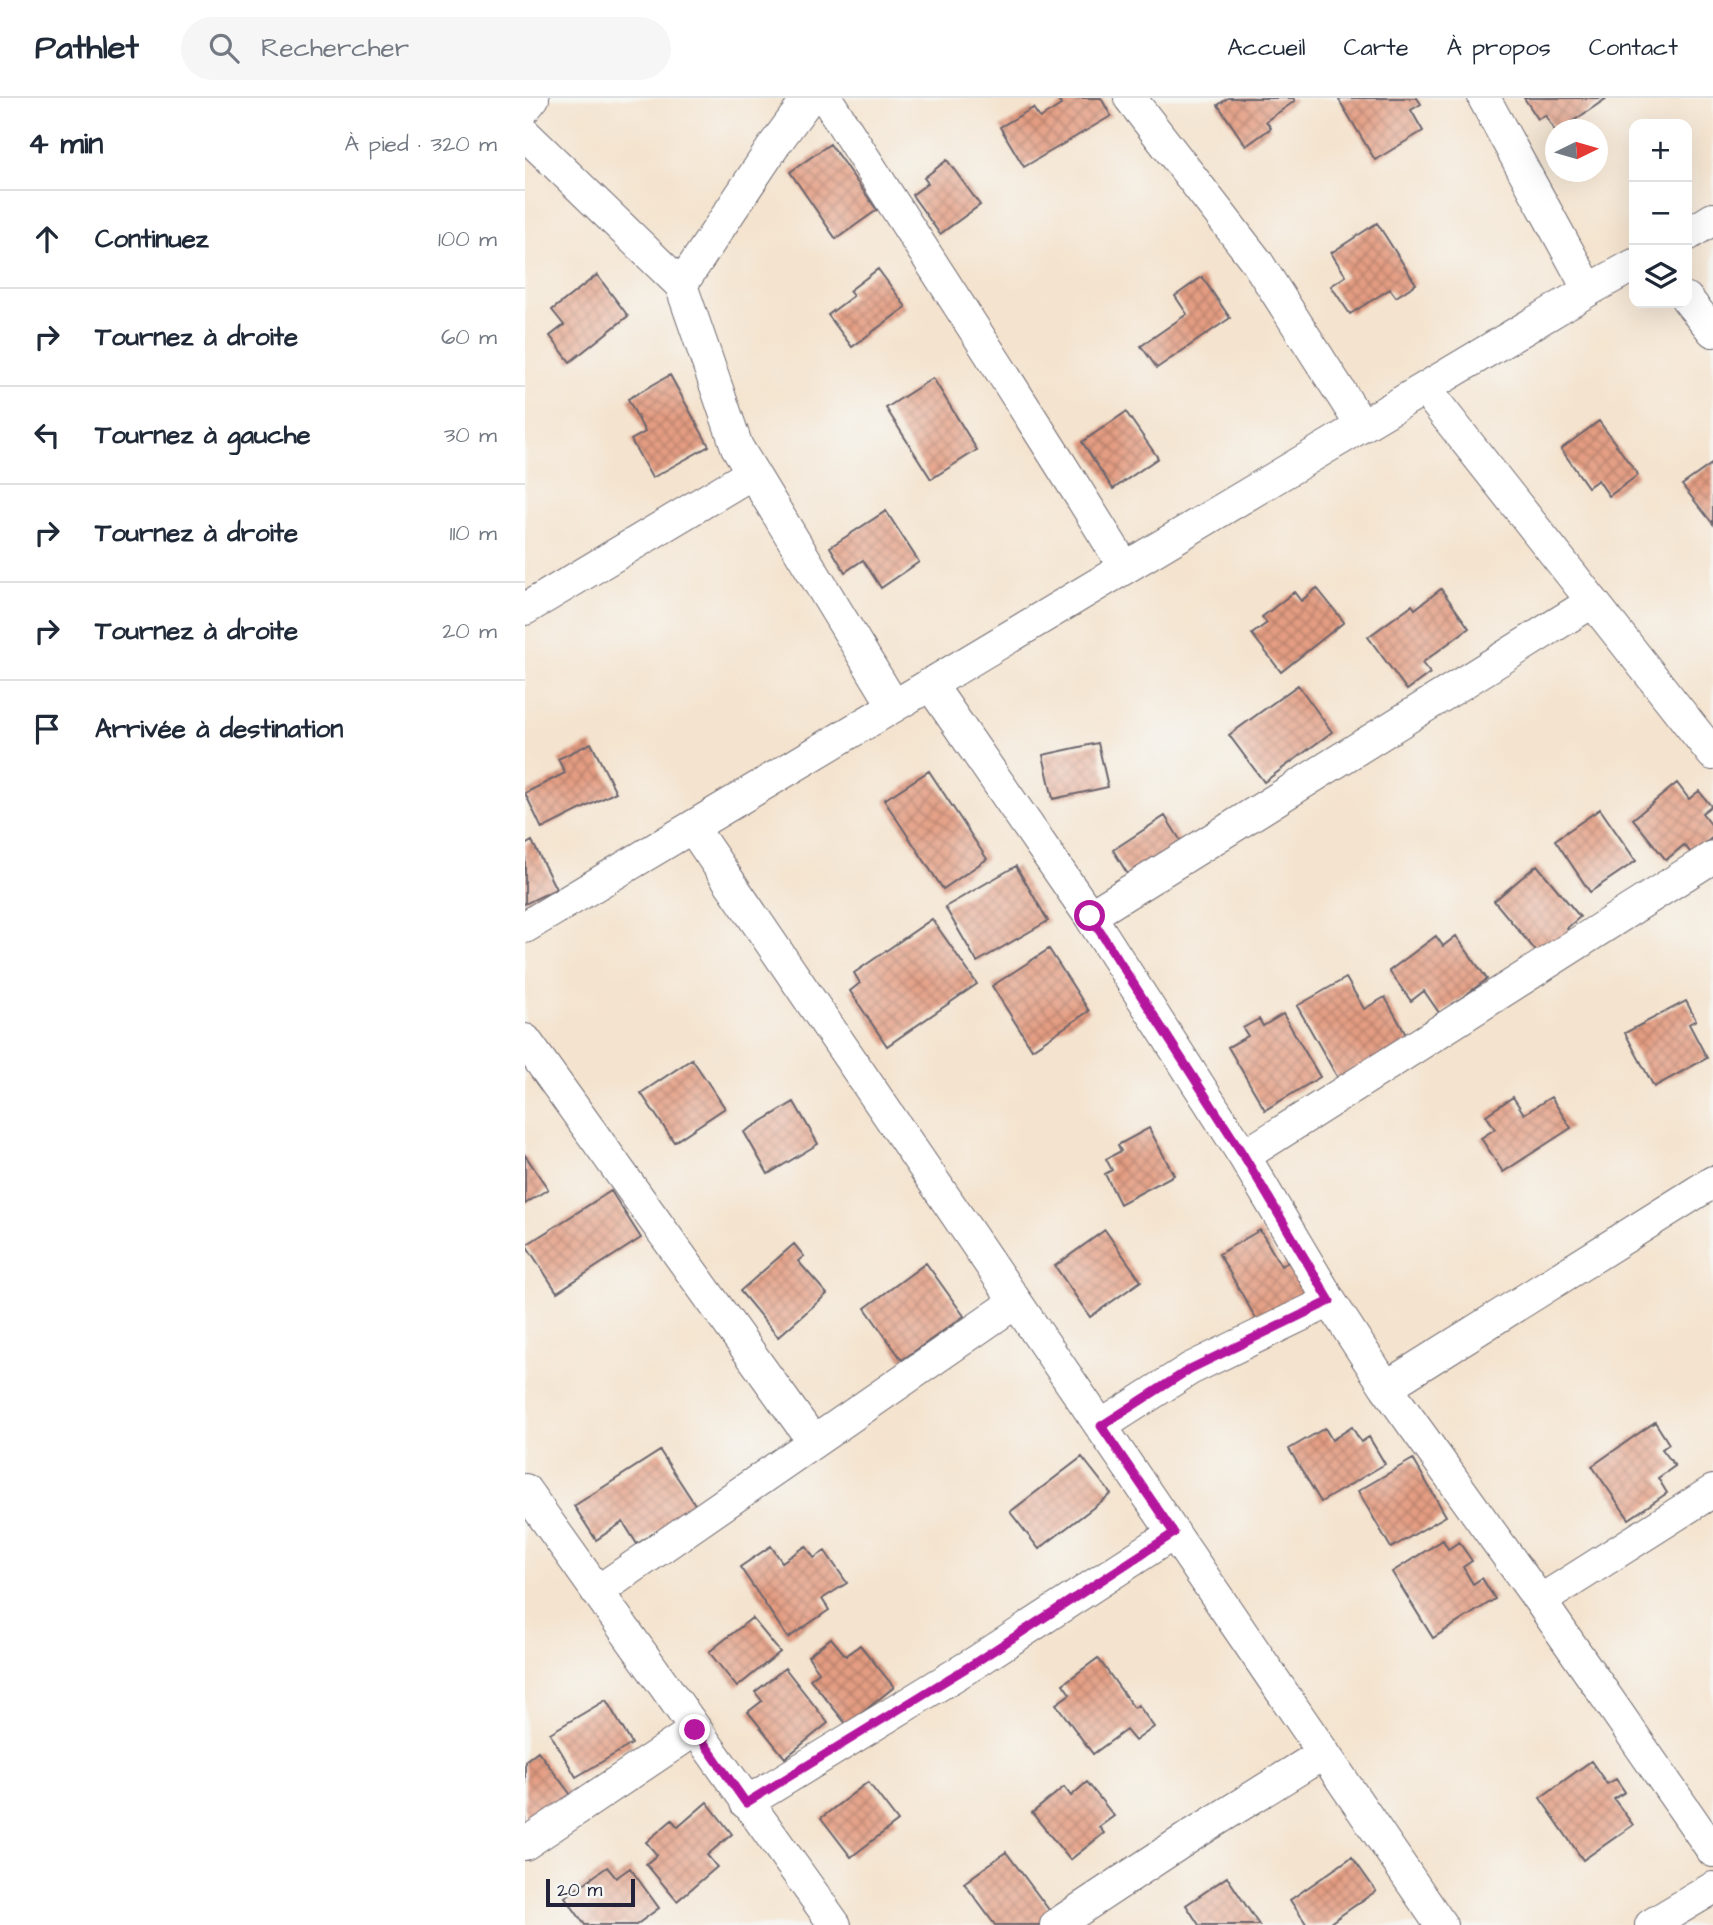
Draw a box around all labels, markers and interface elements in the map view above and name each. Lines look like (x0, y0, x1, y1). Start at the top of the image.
search box (181, 17, 671, 80)
text: Pathlet (35, 25, 139, 71)
icon: search (205, 29, 243, 67)
text: Rechercher (261, 30, 409, 66)
text: Accueil (1227, 31, 1306, 65)
text: Carte (1344, 31, 1409, 65)
text: À propos (1447, 31, 1551, 65)
text: Contact (1589, 31, 1678, 65)
north arrow (1545, 119, 1608, 182)
map controls (1629, 119, 1692, 308)
button: + (1629, 119, 1692, 182)
text: 4 min (28, 123, 103, 165)
text: À pied · 320 m (344, 128, 497, 160)
button: − (1629, 182, 1692, 245)
icon: ahead (28, 220, 66, 258)
text: Continuez (95, 221, 209, 257)
text: 100 m (438, 223, 497, 255)
button: layers (1629, 245, 1692, 308)
icon: right (28, 318, 66, 356)
text: Tournez à droite (95, 319, 298, 355)
text: 60 m (441, 321, 497, 353)
icon: left (28, 416, 66, 454)
text: Tournez à gauche (95, 417, 311, 453)
text: 30 m (444, 419, 497, 451)
icon: right (28, 514, 66, 552)
text: Tournez à droite (95, 515, 298, 551)
text: 110 m (449, 517, 497, 549)
icon: right (28, 612, 66, 650)
text: Tournez à droite (95, 613, 298, 649)
text: 20 m (442, 615, 497, 647)
icon: arrive (28, 710, 66, 748)
text: Arrivée à destination (95, 711, 343, 747)
route start (1074, 900, 1105, 931)
route end (679, 1714, 710, 1745)
scale bar (546, 1876, 635, 1908)
text: 20 m (557, 1877, 602, 1904)

